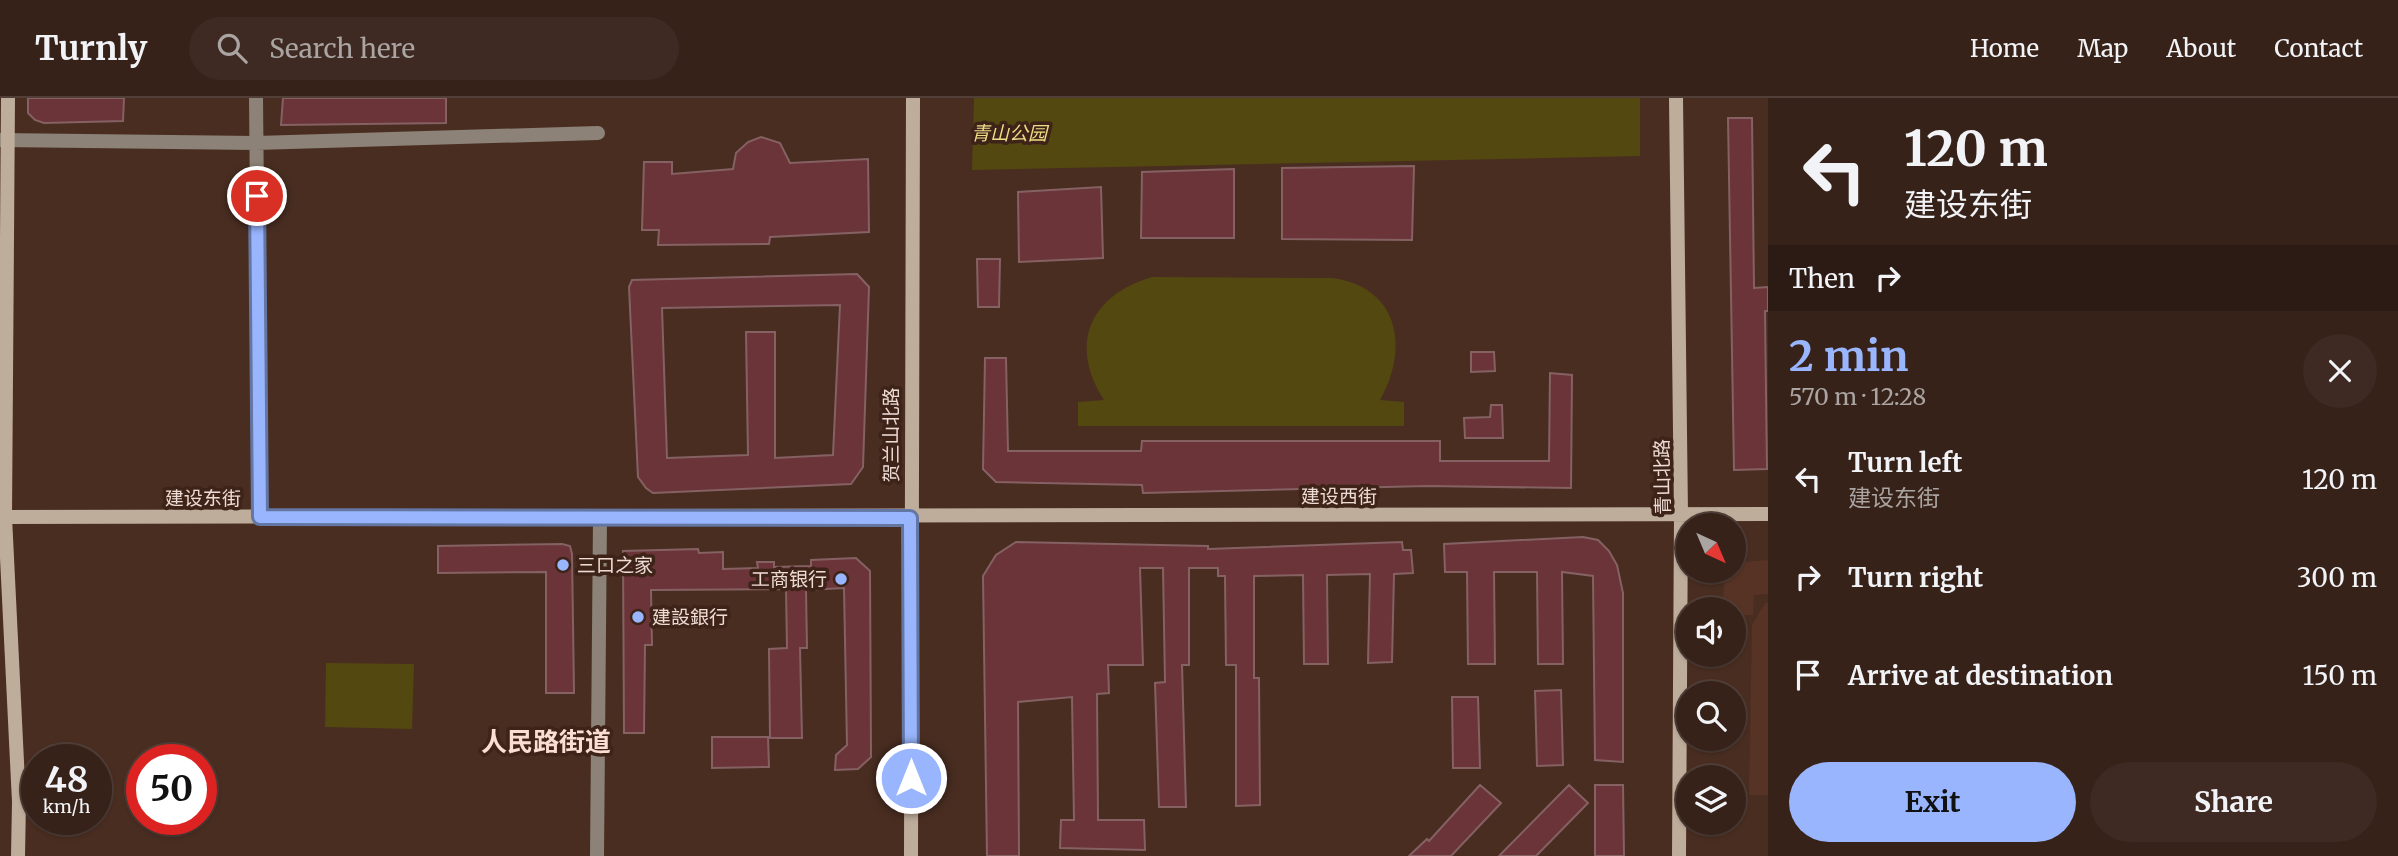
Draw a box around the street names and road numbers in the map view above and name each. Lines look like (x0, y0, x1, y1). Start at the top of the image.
street label: 贺兰山北路 (879, 387, 903, 483)
street label: 青山北路 (1649, 439, 1675, 515)
street label: 建设西街 (1301, 484, 1377, 508)
street label: 建设东街 (165, 486, 241, 510)

